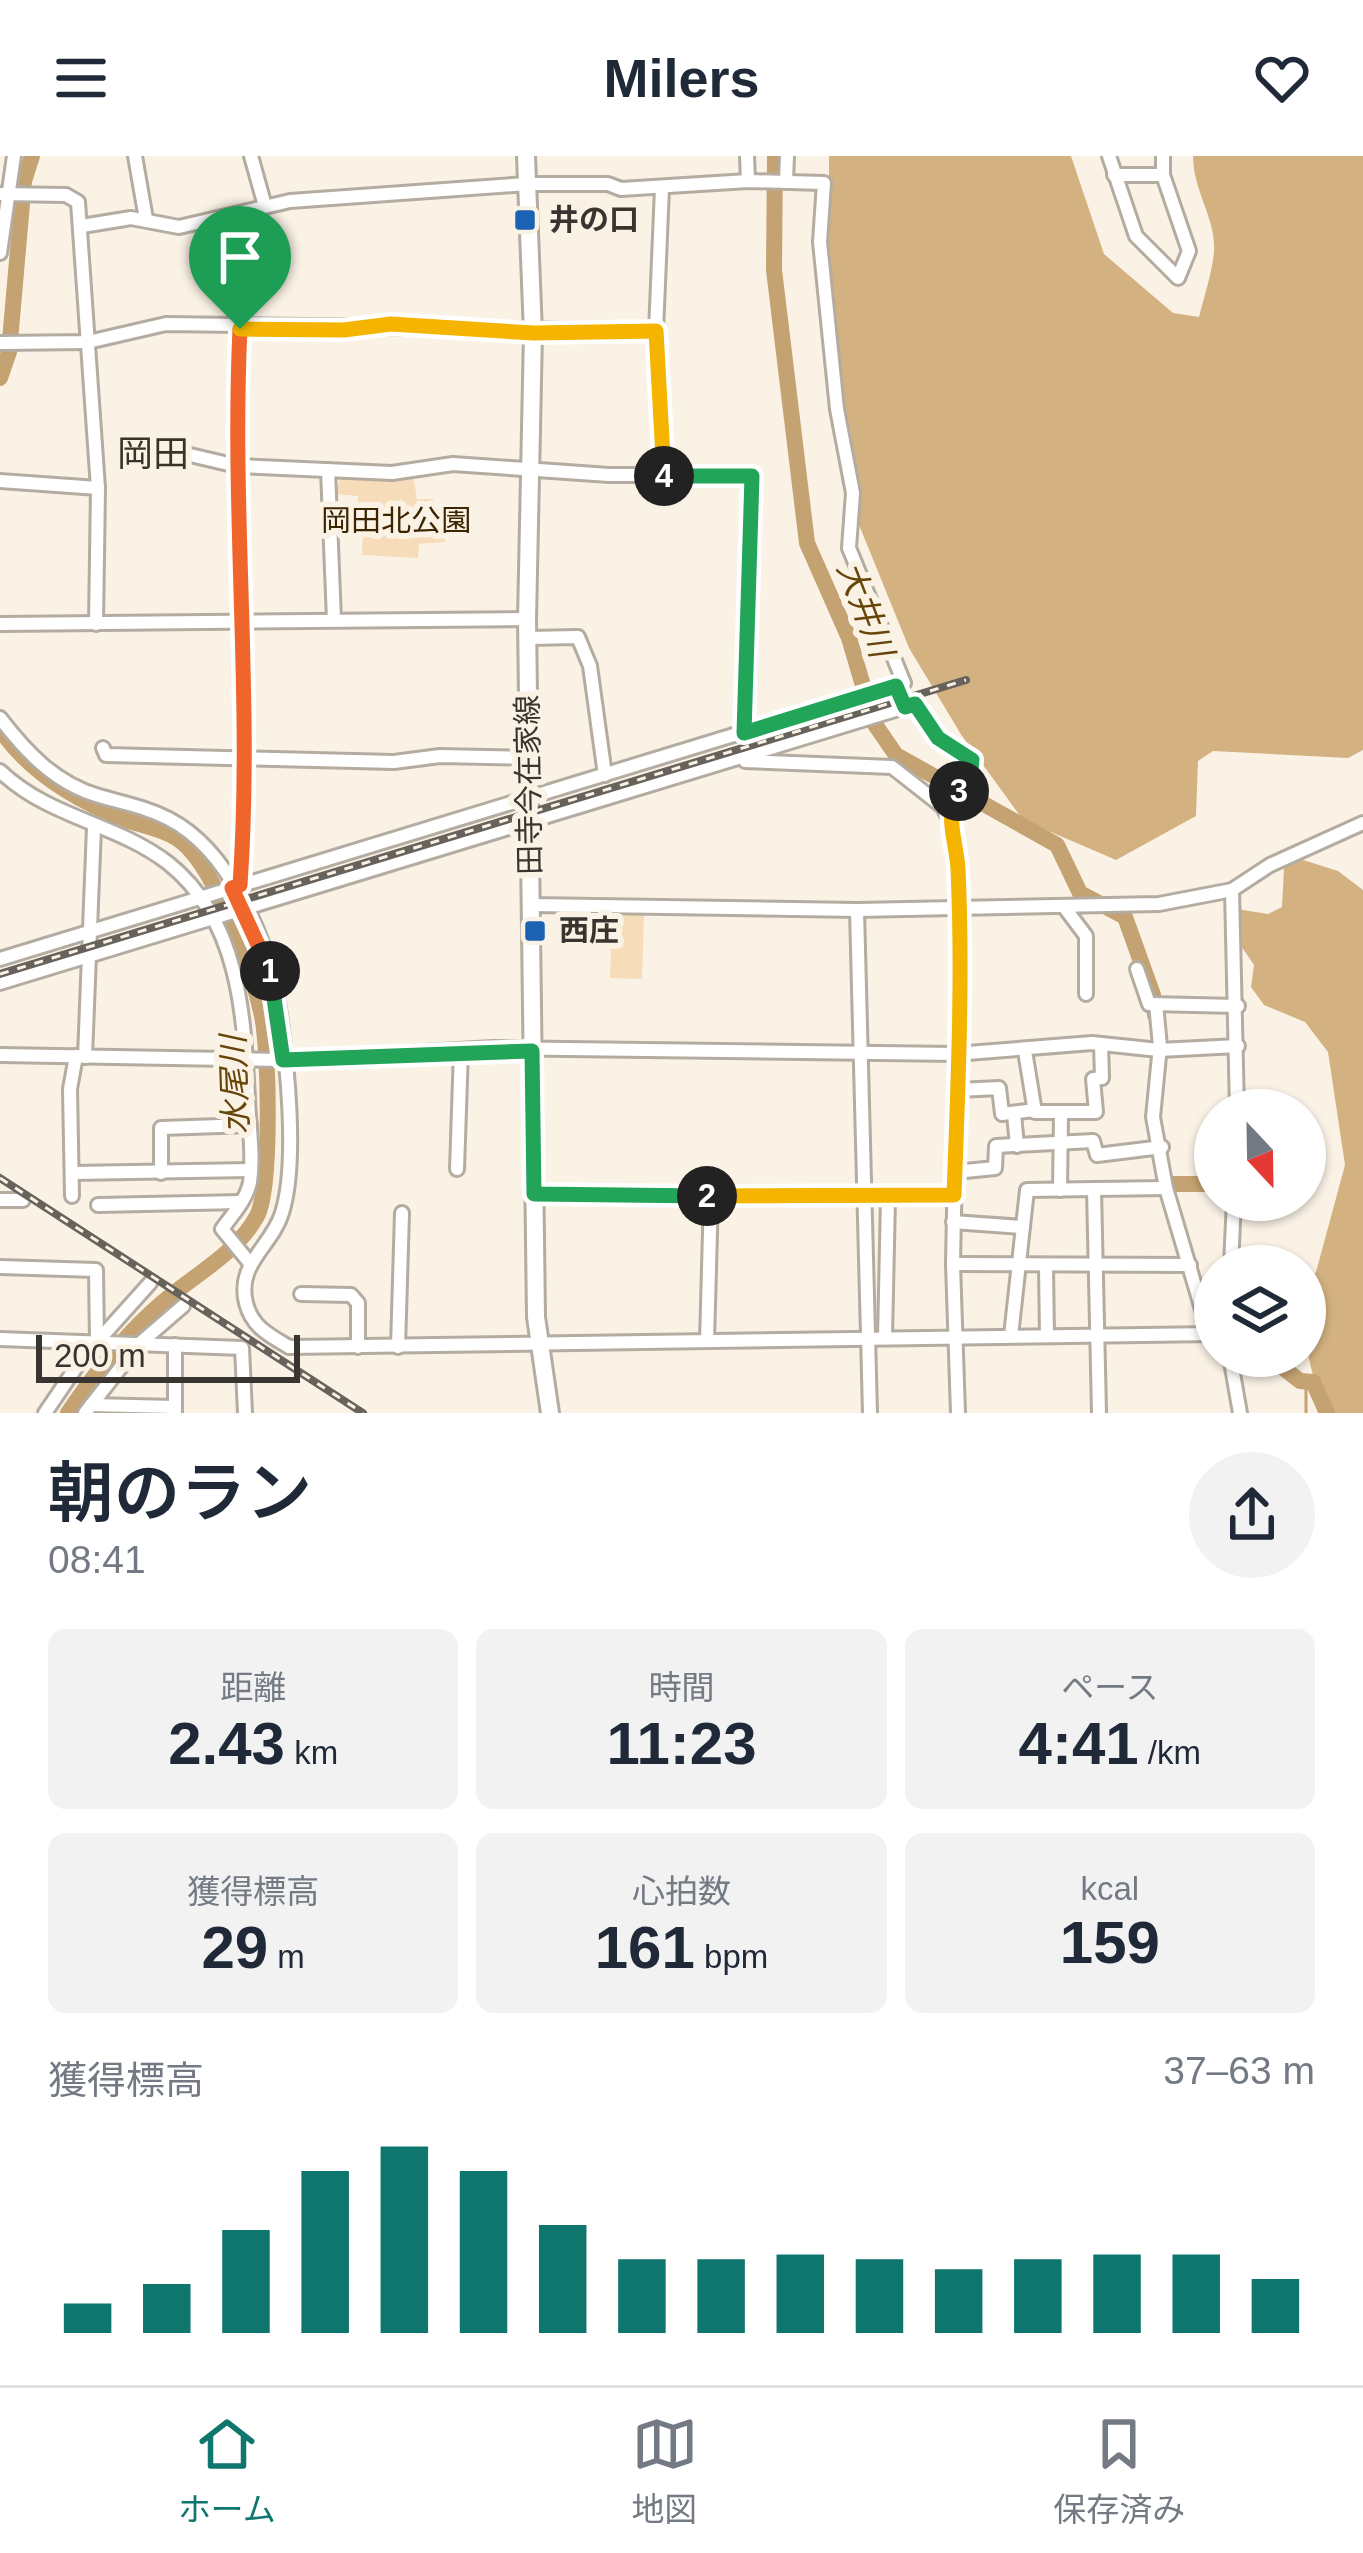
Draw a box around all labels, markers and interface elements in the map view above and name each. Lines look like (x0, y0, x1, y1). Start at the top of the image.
icon: menu (48, 45, 114, 111)
icon: heart (1249, 45, 1315, 111)
text: Milers (603, 48, 760, 108)
place label: 井の口 (549, 203, 639, 236)
pin (189, 206, 291, 329)
marker: 井の口 (512, 207, 538, 233)
icon: arrive (207, 224, 273, 290)
district label: 岡田 (117, 433, 189, 474)
pin: 4 (634, 446, 694, 506)
text: 4 (655, 457, 673, 494)
park label: 岡田北公園 (321, 504, 471, 537)
water label: 大井川 (831, 556, 902, 665)
street label: 田寺今在家線 (510, 695, 547, 875)
pin: 3 (929, 761, 989, 821)
text: 3 (950, 772, 968, 809)
place label: 西庄 (559, 914, 619, 947)
marker: 西庄 (522, 918, 548, 944)
pin: 1 (240, 941, 300, 1001)
text: 1 (261, 952, 279, 989)
water label: 水尾川 (214, 1032, 255, 1135)
north arrow (1194, 1089, 1326, 1221)
map controls (1194, 1089, 1326, 1377)
pin: 2 (677, 1166, 737, 1226)
text: 2 (698, 1177, 716, 1214)
button: layers (1194, 1245, 1326, 1377)
scale bar (36, 1329, 300, 1382)
text: 200 m (54, 1337, 146, 1374)
button: share (1189, 1452, 1315, 1578)
text: 朝のラン (48, 1456, 312, 1530)
text: 08:41 (48, 1538, 146, 1581)
text: 距離 (220, 1669, 286, 1706)
text: 時間 (648, 1669, 714, 1706)
text: ペース (1061, 1669, 1159, 1706)
text: 2.43 (168, 1710, 285, 1777)
text: 11:23 (606, 1710, 757, 1777)
text: 4:41 (1019, 1710, 1139, 1777)
text: km (285, 1734, 338, 1771)
text: /km (1139, 1734, 1201, 1771)
text: kcal (1080, 1870, 1139, 1907)
text: 獲得標高 (187, 1873, 319, 1910)
text: 心拍数 (632, 1873, 731, 1910)
text: 159 (1060, 1909, 1160, 1976)
text: 29 (201, 1914, 268, 1981)
text: 161 (595, 1914, 695, 1981)
text: m (268, 1938, 305, 1975)
text: bpm (695, 1938, 768, 1975)
text: 37–63 m (1163, 2049, 1315, 2092)
text: 獲得標高 (48, 2059, 204, 2102)
tab: ホーム (178, 2411, 276, 2531)
tab: 地図 (632, 2411, 698, 2531)
tab: 保存済み (1053, 2411, 1185, 2531)

